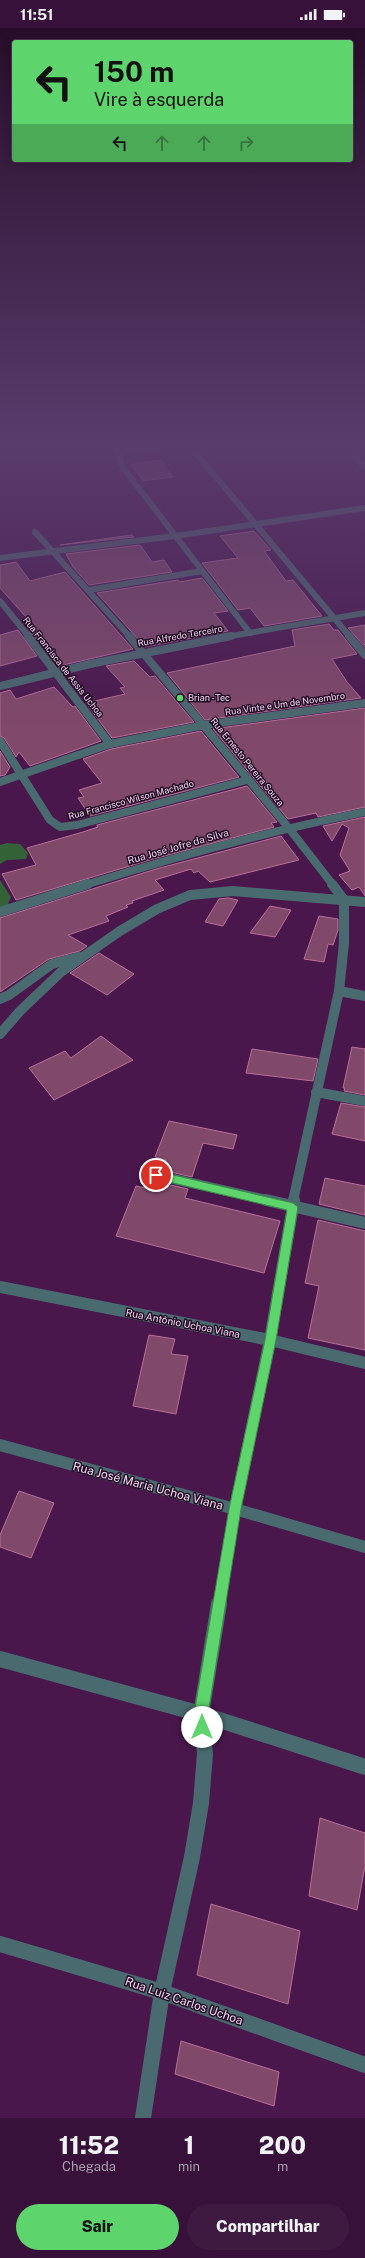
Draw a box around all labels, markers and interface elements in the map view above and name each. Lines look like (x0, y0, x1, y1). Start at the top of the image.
text: 11:51 (20, 6, 53, 23)
text: 150 m (94, 55, 174, 88)
icon: left (28, 56, 80, 108)
text: Vire à esquerda (94, 89, 224, 110)
icon: left (109, 132, 131, 154)
icon: ahead (151, 132, 173, 154)
icon: ahead (193, 132, 215, 154)
icon: right (235, 132, 257, 154)
street label: Rua Francisca de Assis Uchoa (21, 614, 106, 719)
street label: Rua Alfredo Terceiro (137, 623, 223, 648)
street label: Rua Vinte e Um de Novembro (224, 690, 346, 717)
place label: Brian - Tec (188, 692, 230, 703)
marker: Brian - Tec (175, 693, 185, 703)
street label: Rua Ernesto Pereira Souza (208, 715, 286, 808)
street label: Rua Francisco Wilson Machado (67, 777, 195, 822)
street label: Rua José Jofre da Silva (126, 826, 230, 866)
pin (139, 1158, 173, 1192)
icon: arrive (145, 1164, 167, 1186)
street label: Rua Antônio Uchoa Viana (125, 1306, 241, 1340)
street label: Rua José Maria Uchoa Viana (71, 1459, 225, 1513)
position arrow (181, 1706, 223, 1748)
street label: Rua Luiz Carlos Uchoa (123, 1974, 245, 2028)
text: 11:52 (59, 2131, 119, 2159)
text: 1 (184, 2131, 194, 2159)
text: 200 (259, 2131, 306, 2159)
text: Chegada (62, 2159, 116, 2174)
text: min (178, 2159, 200, 2174)
text: m (277, 2159, 288, 2174)
button: Sair (16, 2204, 179, 2250)
button: Compartilhar (187, 2204, 349, 2250)

